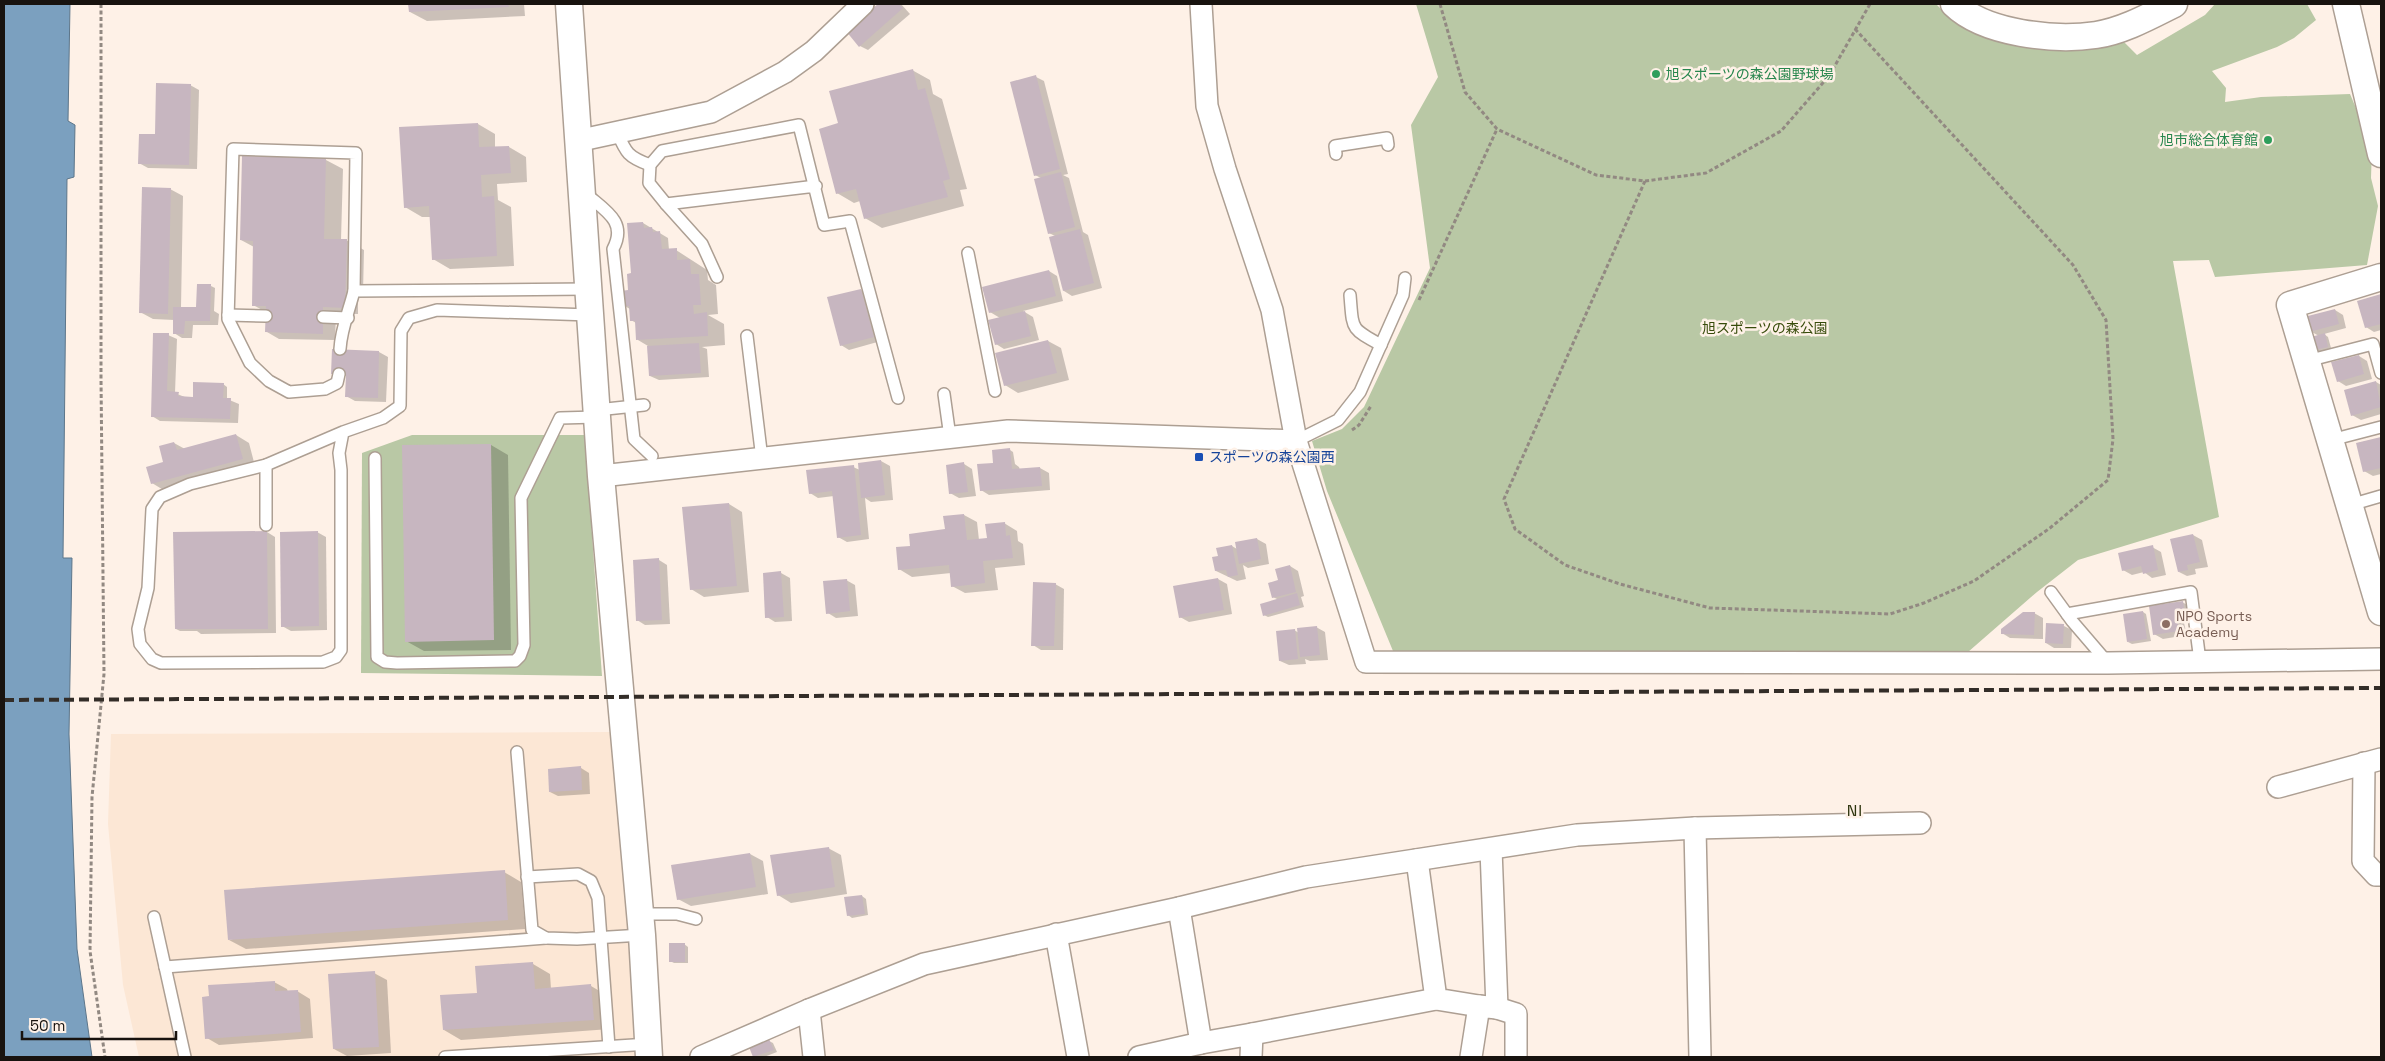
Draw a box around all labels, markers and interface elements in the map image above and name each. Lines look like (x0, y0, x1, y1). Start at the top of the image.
place label: 旭スポーツの森公園野球場 (1666, 65, 1834, 83)
marker: 旭スポーツの森公園野球場 (1650, 68, 1662, 80)
place label: 旭市総合体育館 (2160, 131, 2258, 149)
marker: 旭市総合体育館 (2262, 134, 2274, 146)
park label: 旭スポーツの森公園 (1702, 319, 1828, 337)
place label: スポーツの森公園西 (1209, 448, 1335, 466)
marker: スポーツの森公園西 (1193, 451, 1205, 463)
place label: NPO Sports Academy (2176, 607, 2252, 641)
marker: NPO Sports Academy (2160, 618, 2172, 630)
district label: NI (1847, 800, 1863, 821)
scale bar (22, 1008, 176, 1040)
text: 50 m (30, 1016, 65, 1035)

